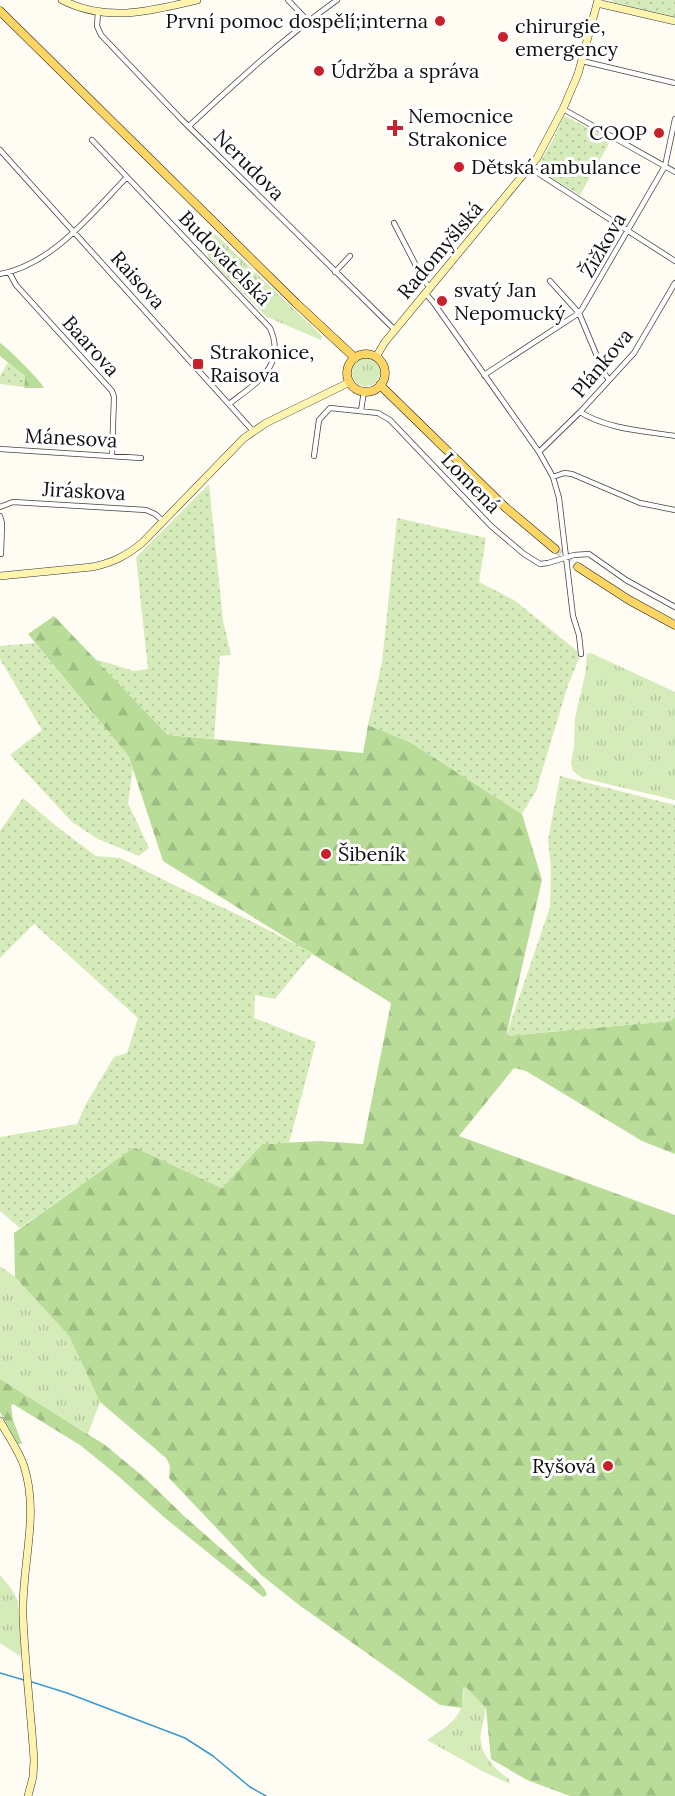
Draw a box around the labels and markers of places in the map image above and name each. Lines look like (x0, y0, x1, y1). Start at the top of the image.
place label: První pomoc dospělí;interna (166, 8, 428, 33)
place label: chirurgie, emergency (515, 13, 619, 61)
marker: První pomoc dospělí;interna (433, 14, 447, 28)
marker: chirurgie, emergency (496, 30, 510, 44)
place label: Údržba a správa (331, 58, 479, 83)
marker: Údržba a správa (312, 64, 326, 78)
place label: Nemocnice Strakonice (408, 103, 513, 151)
marker: Nemocnice Strakonice (386, 119, 404, 137)
place label: COOP (589, 120, 647, 145)
marker: COOP (652, 126, 666, 140)
place label: Dětská ambulance (471, 154, 641, 179)
marker: Dětská ambulance (452, 160, 466, 174)
place label: svatý Jan Nepomucký (454, 277, 566, 325)
marker: svatý Jan Nepomucký (435, 294, 449, 308)
place label: Strakonice, Raisova (210, 339, 314, 387)
marker: Strakonice, Raisova (191, 357, 205, 371)
place label: Šibeník (338, 841, 406, 866)
marker: Šibeník (319, 847, 333, 861)
place label: Ryšová (532, 1453, 596, 1478)
marker: Ryšová (601, 1459, 615, 1473)

